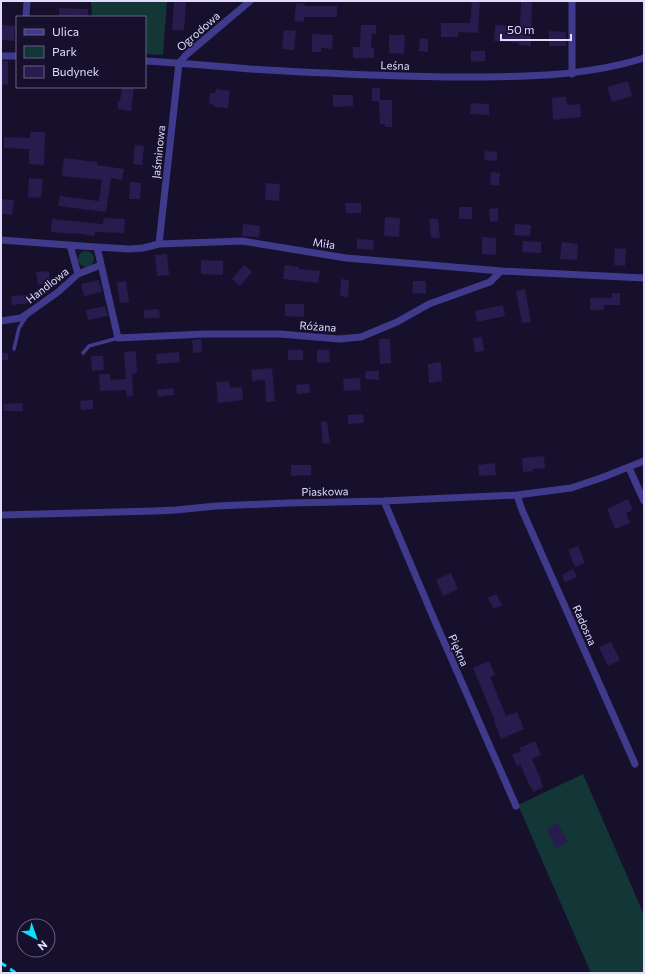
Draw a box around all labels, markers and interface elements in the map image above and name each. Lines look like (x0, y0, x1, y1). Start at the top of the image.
street label: Ogrodowa (174, 9, 222, 53)
legend (16, 16, 146, 88)
scale bar (501, 16, 571, 42)
text: 50 m (507, 22, 535, 36)
text: Ulica (52, 24, 79, 38)
text: Park (52, 44, 78, 58)
street label: Leśna (380, 58, 410, 72)
text: Budynek (52, 64, 100, 78)
street label: Jaśminowa (149, 125, 168, 179)
street label: Miła (312, 235, 336, 251)
street label: Handlowa (23, 264, 71, 306)
street label: Różana (299, 318, 337, 334)
street label: Piaskowa (301, 484, 349, 498)
street label: Radosna (570, 603, 600, 647)
street label: Piękna (446, 632, 472, 668)
north arrow (16, 918, 56, 958)
text: N (36, 938, 50, 954)

